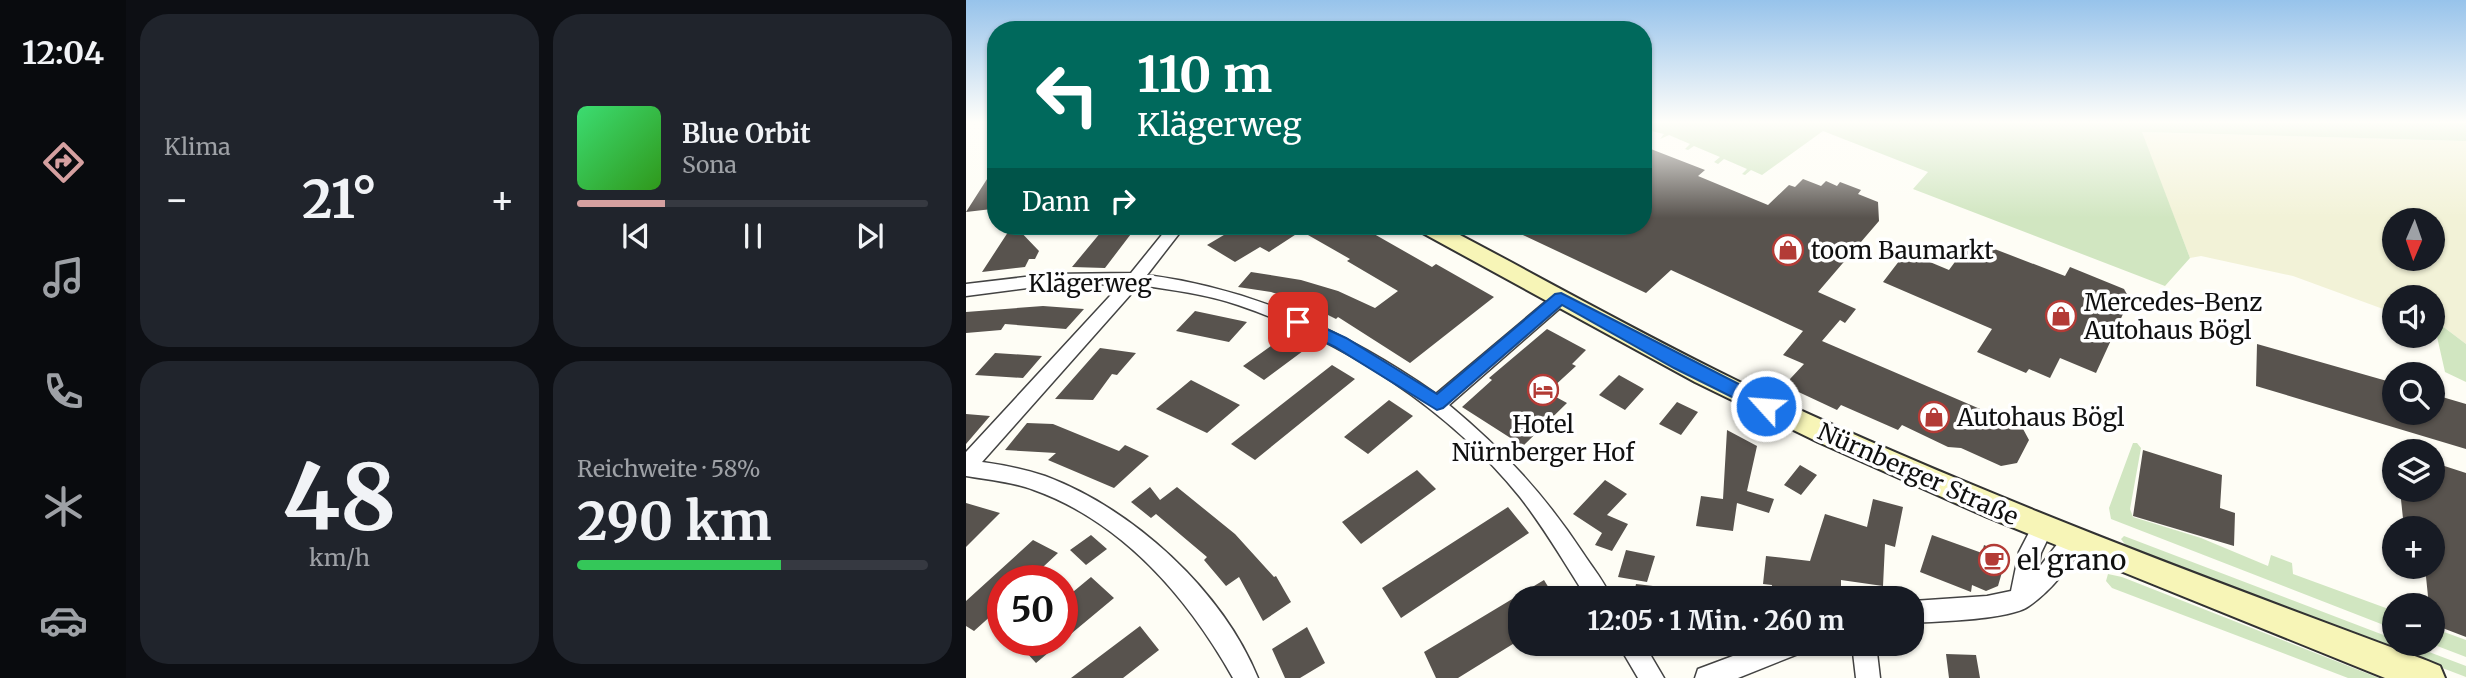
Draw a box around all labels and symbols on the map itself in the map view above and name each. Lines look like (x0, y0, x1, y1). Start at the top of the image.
north arrow (2382, 208, 2445, 271)
shop icon: toom Baumarkt (1771, 233, 1805, 267)
place label: toom Baumarkt (1811, 235, 1994, 266)
street label: Klägerweg (1028, 268, 1152, 299)
place label: Mercedes-Benz Autohaus Bögl (2083, 287, 2262, 346)
pin (1268, 292, 1328, 352)
shop icon: Mercedes-Benz Autohaus Bögl (2044, 299, 2078, 333)
position arrow (1729, 369, 1803, 443)
hotel icon: Hotel Nürnberger Hof (1526, 373, 1560, 407)
shop icon: Autohaus Bögl (1917, 400, 1951, 434)
place label: Autohaus Bögl (1956, 402, 2124, 433)
place label: Hotel Nürnberger Hof (1452, 409, 1635, 468)
street label: Nürnberger Straße (1813, 416, 2023, 532)
place label: el grano (2017, 542, 2126, 578)
cafe icon: el grano (1977, 543, 2011, 577)
speed limit sign: 50 (987, 565, 1078, 656)

